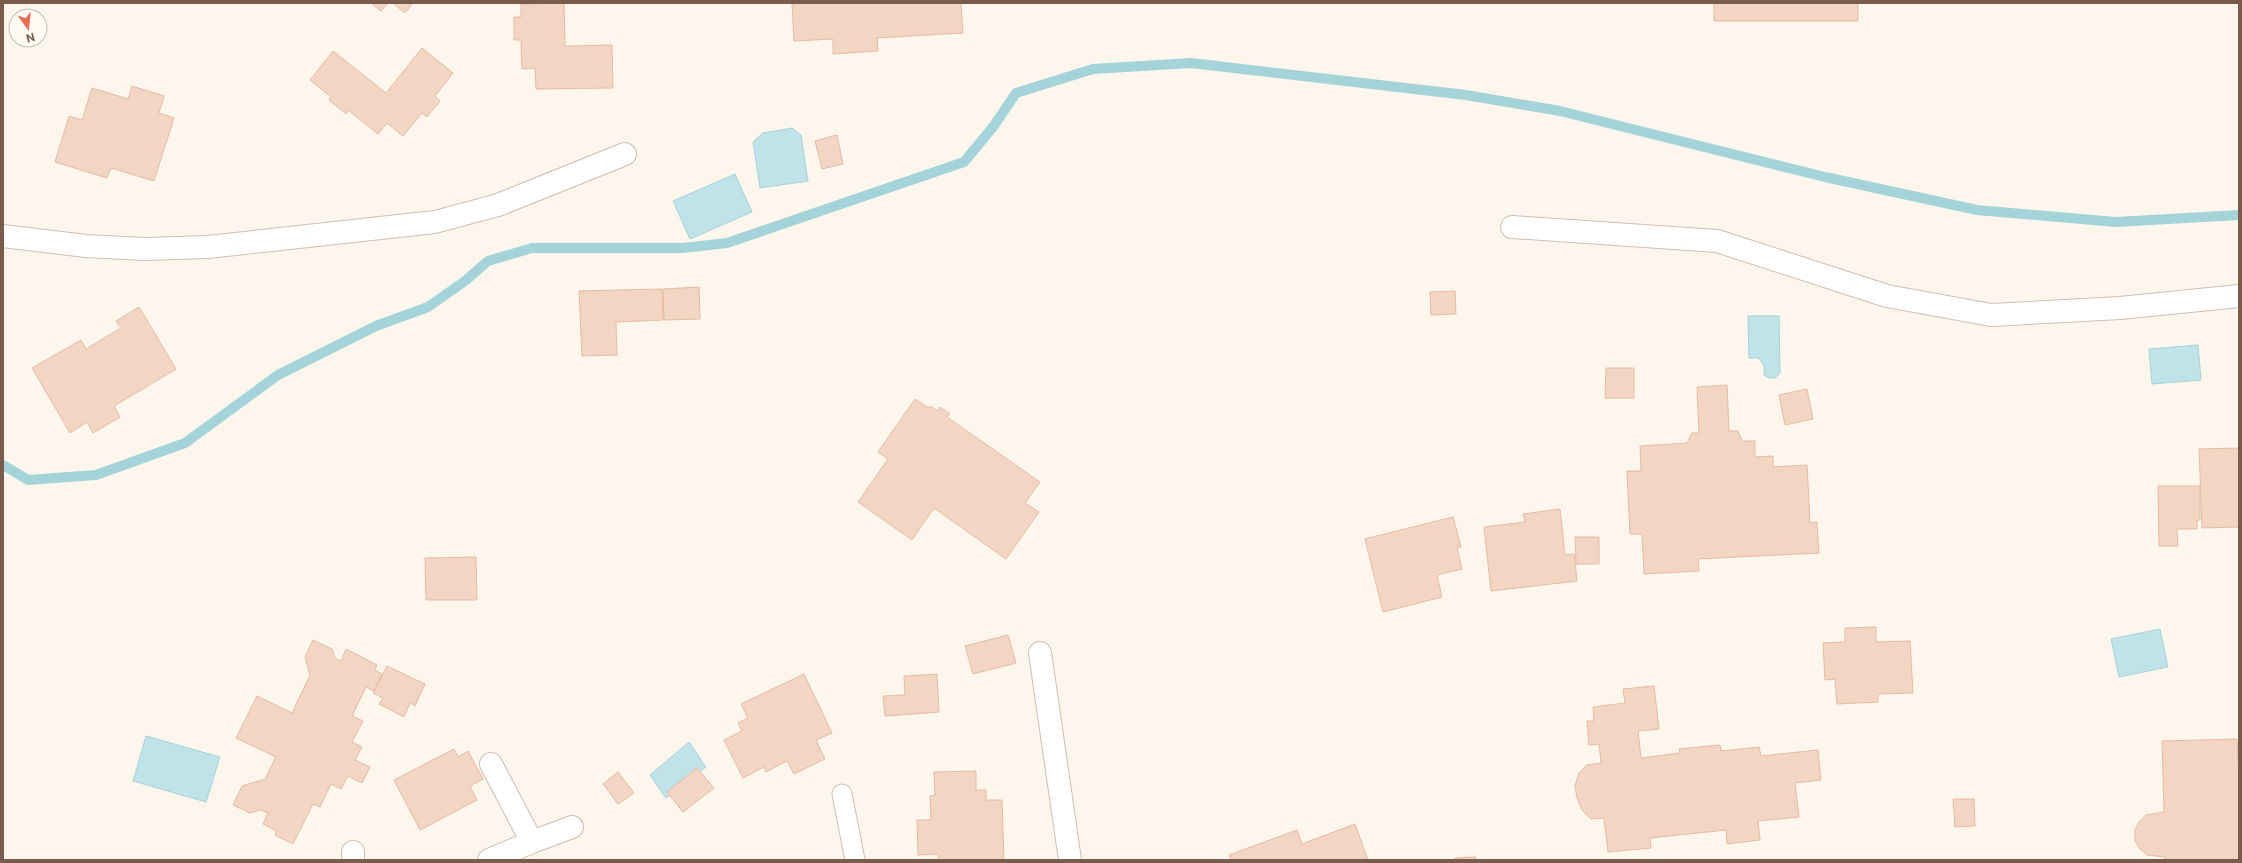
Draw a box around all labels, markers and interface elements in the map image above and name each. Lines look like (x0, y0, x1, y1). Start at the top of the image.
north arrow (8, 8, 48, 48)
text: N (25, 30, 36, 46)

